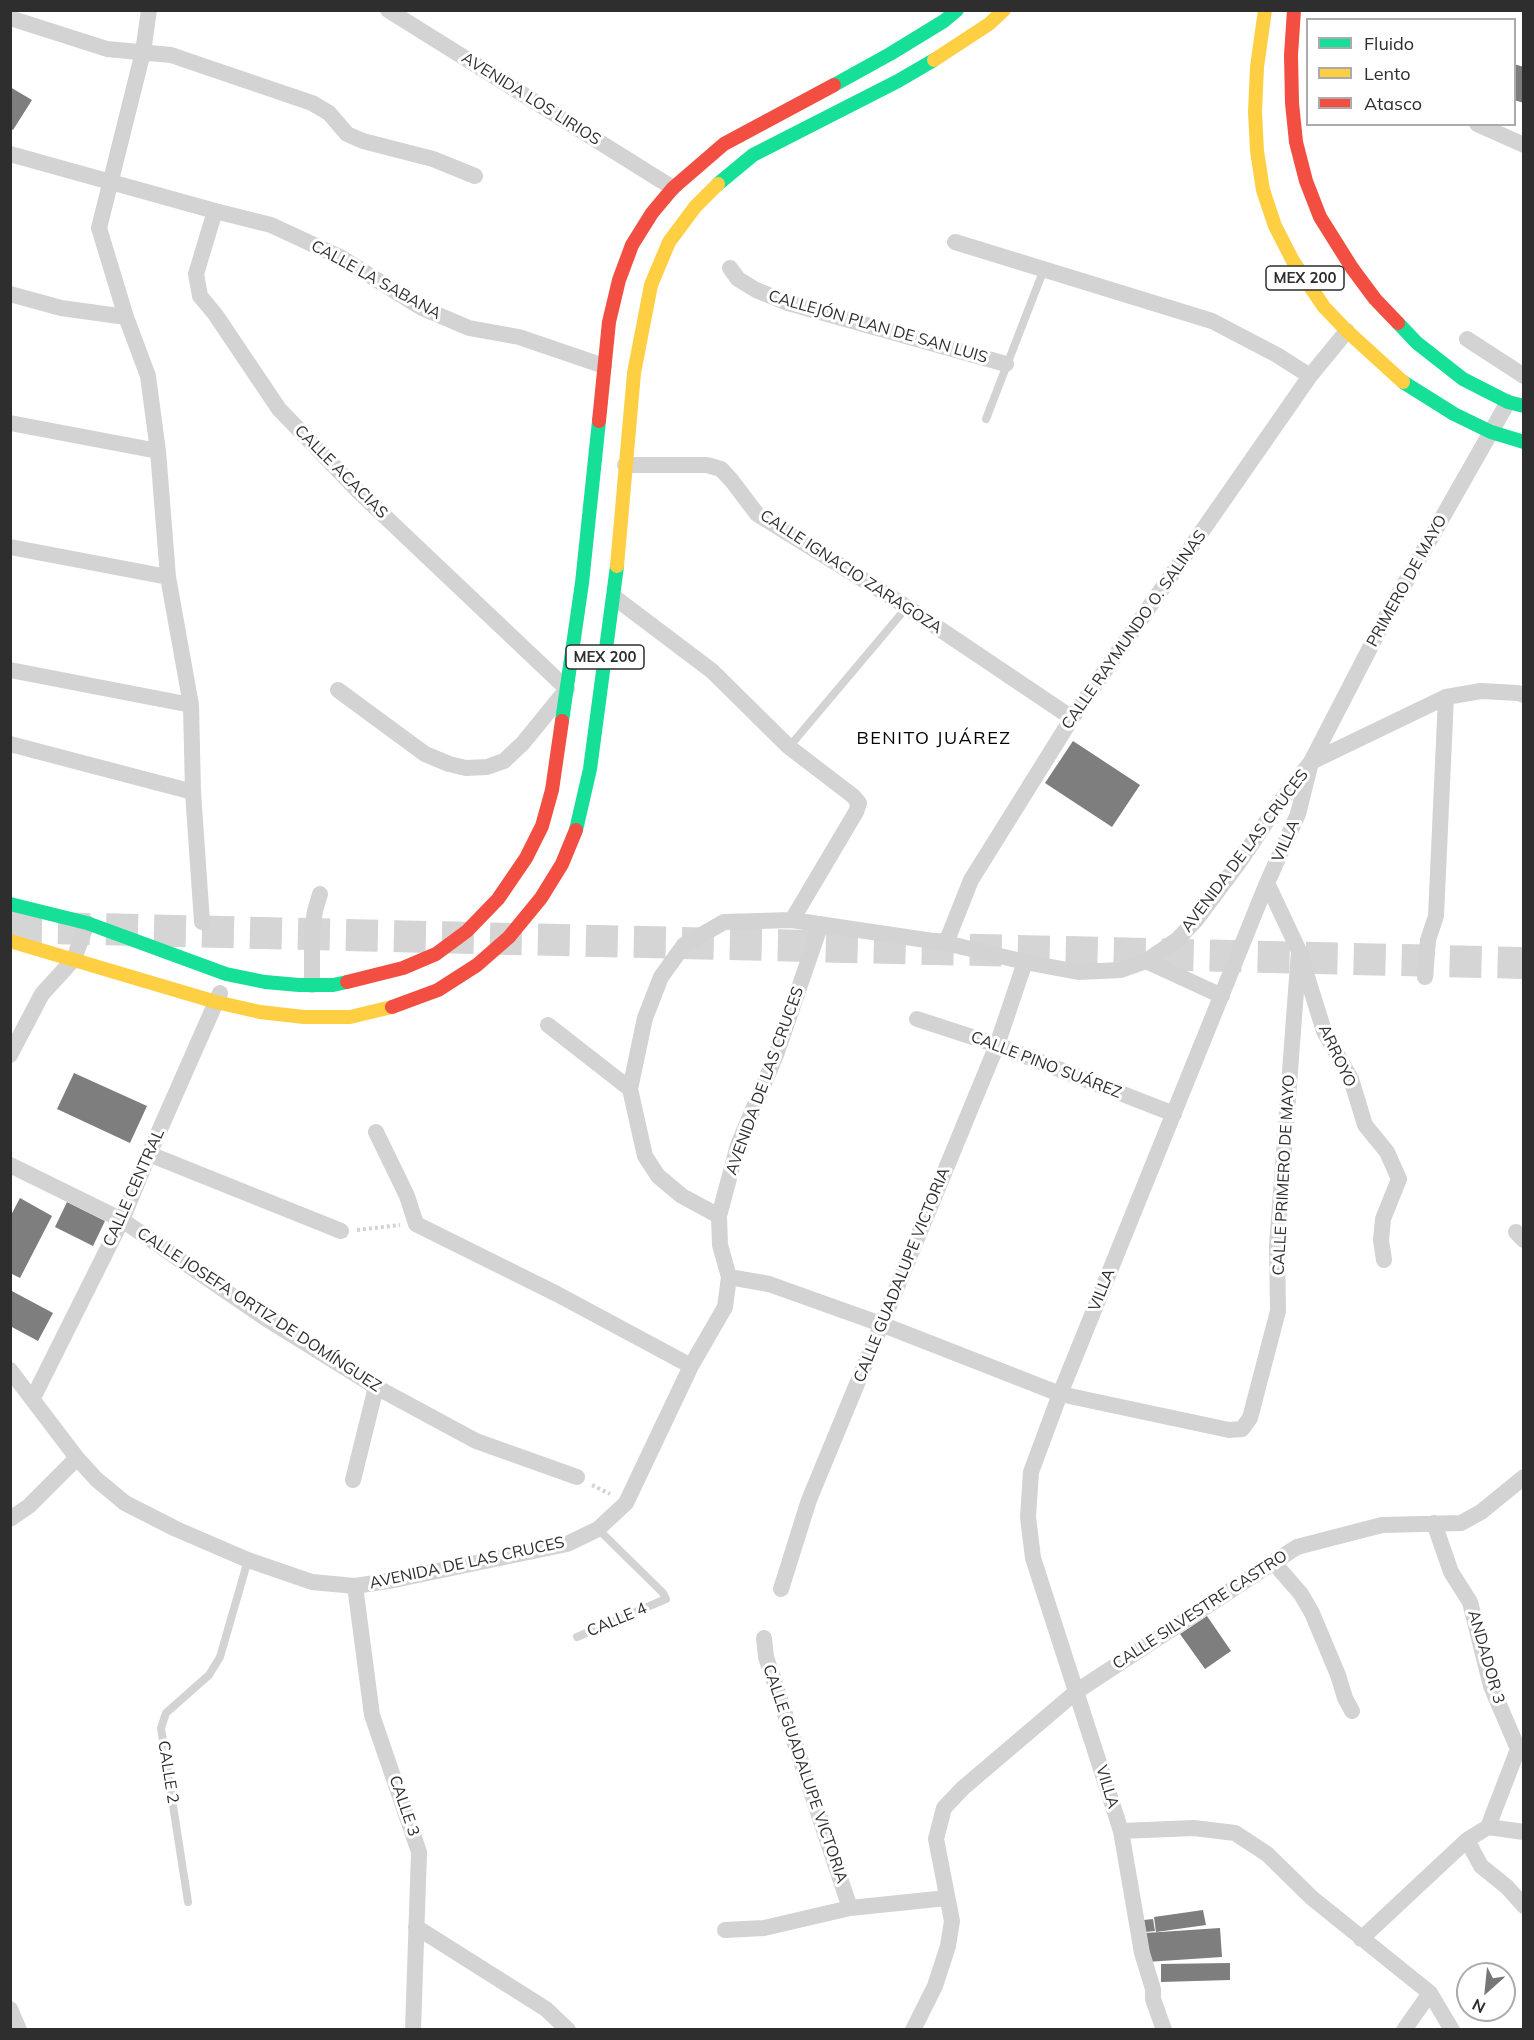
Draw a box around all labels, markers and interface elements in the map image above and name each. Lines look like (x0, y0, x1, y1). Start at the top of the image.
legend (1306, 18, 1516, 126)
text: Fluido (1364, 32, 1414, 55)
street label: AVENIDA LOS LIRIOS (458, 48, 604, 150)
text: Lento (1364, 62, 1411, 85)
text: Atasco (1364, 92, 1422, 115)
street label: CALLE LA SABANA (308, 236, 444, 324)
road number: MEX 200 (1266, 266, 1344, 290)
street label: CALLEJÓN PLAN DE SAN LUIS (766, 286, 990, 368)
street label: CALLE ACACIAS (290, 421, 392, 523)
street label: CALLE IGNACIO ZARAGOZA (756, 506, 946, 638)
street label: PRIMERO DE MAYO (1363, 512, 1451, 650)
street label: CALLE RAYMUNDO O. SALINAS (1058, 527, 1210, 733)
road number: MEX 200 (566, 645, 644, 669)
district label: BENITO JUÁREZ (856, 728, 1012, 750)
street label: AVENIDA DE LAS CRUCES (1178, 766, 1312, 936)
street label: VILLA (1268, 817, 1304, 865)
street label: AVENIDA DE LAS CRUCES (722, 984, 808, 1178)
street label: ARROYO (1314, 1022, 1360, 1090)
street label: CALLE PINO SUÁREZ (968, 1027, 1124, 1103)
street label: CALLE PRIMERO DE MAYO (1269, 1074, 1299, 1276)
street label: CALLE CENTRAL (99, 1126, 169, 1250)
street label: CALLE GUADALUPE VICTORIA (850, 1165, 954, 1385)
street label: CALLE JOSEFA ORTIZ DE DOMÍNGUEZ (133, 1224, 385, 1396)
street label: VILLA (1085, 1266, 1119, 1314)
street label: AVENIDA DE LAS CRUCES (368, 1533, 566, 1593)
street label: CALLE SILVESTRE CASTRO (1109, 1546, 1291, 1674)
street label: CALLE 4 (584, 1599, 650, 1641)
street label: ANDADOR 3 (1463, 1608, 1509, 1706)
street label: CALLE GUADALUPE VICTORIA (758, 1662, 852, 1886)
street label: CALLE 2 (154, 1739, 182, 1805)
street label: VILLA (1091, 1763, 1123, 1811)
street label: CALLE 3 (385, 1773, 423, 1839)
north arrow (1456, 1962, 1516, 2022)
text: N (1469, 1995, 1489, 2018)

